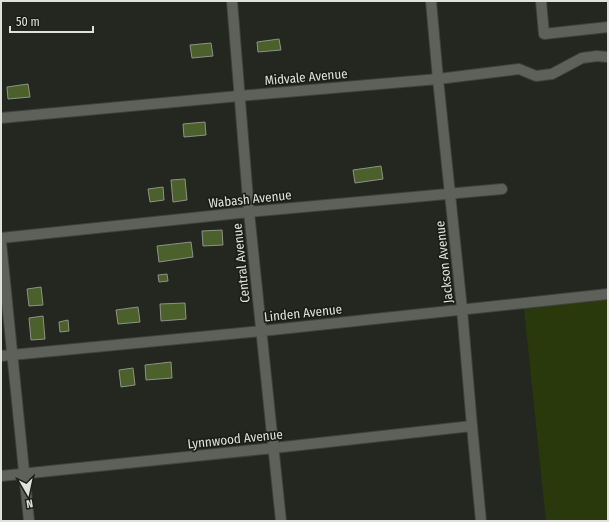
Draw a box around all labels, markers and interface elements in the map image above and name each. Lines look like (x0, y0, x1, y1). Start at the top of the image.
scale bar (10, 8, 93, 34)
text: 50 m (16, 15, 40, 29)
street label: Midvale Avenue (264, 66, 348, 88)
street label: Wabash Avenue (208, 187, 292, 211)
street label: Jackson Avenue (432, 220, 456, 304)
street label: Central Avenue (229, 223, 253, 303)
street label: Linden Avenue (263, 301, 343, 325)
street label: Lynnwood Avenue (187, 427, 283, 451)
north arrow (8, 474, 48, 514)
text: N (25, 496, 34, 510)

